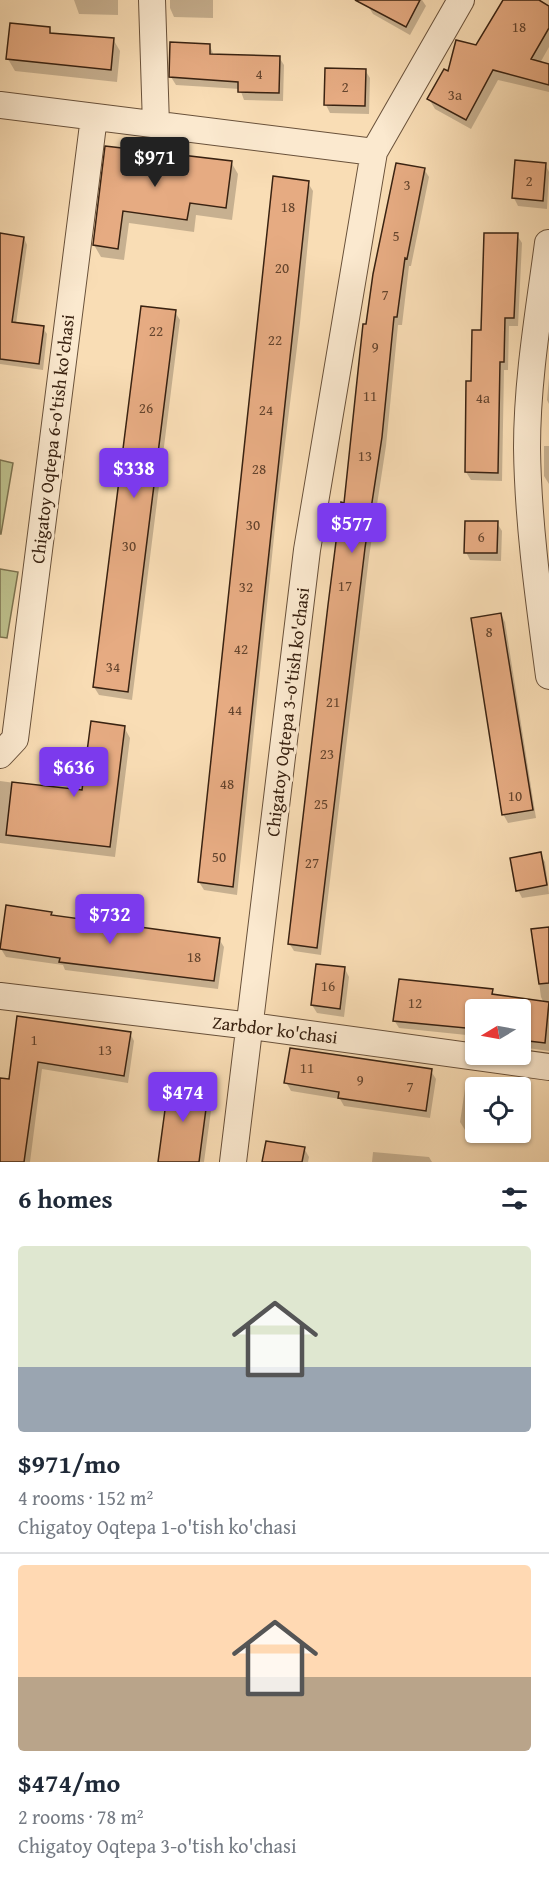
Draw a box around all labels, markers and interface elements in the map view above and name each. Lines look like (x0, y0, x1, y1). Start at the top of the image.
house number: 18 (512, 16, 526, 37)
house number: 4 (255, 63, 263, 84)
house number: 2 (341, 76, 349, 97)
house number: 3a (448, 84, 462, 105)
pin: $971 (119, 137, 191, 188)
text: $971 (134, 142, 176, 171)
house number: 2 (525, 170, 533, 191)
house number: 3 (403, 174, 411, 195)
house number: 18 (281, 196, 295, 217)
house number: 5 (392, 225, 400, 246)
house number: 20 (275, 257, 289, 278)
house number: 7 (381, 284, 389, 305)
street label: Chigatoy Oqtepa 6-o'tish ko'chasi (24, 313, 81, 565)
house number: 22 (149, 320, 163, 341)
house number: 22 (268, 329, 282, 350)
house number: 9 (371, 336, 379, 357)
house number: 11 (363, 385, 377, 406)
house number: 4a (476, 387, 490, 408)
house number: 26 (139, 397, 153, 418)
house number: 24 (259, 399, 273, 420)
house number: 13 (358, 445, 372, 466)
pin: $338 (98, 448, 170, 499)
text: $338 (113, 453, 155, 482)
house number: 28 (252, 458, 266, 479)
pin: $577 (316, 503, 388, 554)
text: $577 (331, 508, 373, 537)
house number: 30 (246, 514, 260, 535)
house number: 6 (477, 526, 485, 547)
house number: 30 (122, 535, 136, 556)
house number: 17 (338, 575, 352, 596)
house number: 32 (239, 576, 253, 597)
street label: Chigatoy Oqtepa 3-o'tish ko'chasi (259, 586, 316, 838)
house number: 8 (485, 621, 493, 642)
house number: 42 (234, 638, 248, 659)
house number: 34 (106, 656, 120, 677)
house number: 21 (326, 691, 340, 712)
house number: 44 (228, 699, 242, 720)
house number: 23 (320, 743, 334, 764)
pin: $636 (38, 747, 110, 798)
text: $636 (53, 752, 95, 781)
house number: 48 (220, 773, 234, 794)
house number: 10 (508, 785, 522, 806)
house number: 25 (314, 793, 328, 814)
house number: 50 (212, 846, 226, 867)
house number: 27 (305, 852, 319, 873)
pin: $732 (74, 894, 146, 945)
text: $732 (89, 899, 131, 928)
house number: 18 (187, 946, 201, 967)
house number: 16 (321, 975, 335, 996)
house number: 12 (408, 992, 422, 1013)
north arrow (465, 999, 531, 1065)
map controls (465, 999, 531, 1143)
street label: Zarbdor ko'chasi (211, 1008, 339, 1051)
house number: 1 (30, 1029, 38, 1050)
house number: 13 (98, 1039, 112, 1060)
house number: 11 (300, 1057, 314, 1078)
house number: 9 (356, 1069, 364, 1090)
pin: $474 (147, 1072, 219, 1123)
house number: 7 (406, 1076, 414, 1097)
text: $474 (162, 1077, 204, 1106)
button: locate (465, 1077, 531, 1143)
text: 6 homes (18, 1179, 113, 1218)
icon: filters (498, 1182, 531, 1215)
icon: home (221, 1285, 329, 1393)
text: $971/mo (18, 1444, 120, 1483)
text: 4 rooms · 152 m² (18, 1483, 153, 1512)
text: Chigatoy Oqtepa 1-o'tish ko'chasi (18, 1512, 297, 1541)
icon: home (221, 1604, 329, 1712)
text: $474/mo (18, 1763, 120, 1802)
text: 2 rooms · 78 m² (18, 1802, 144, 1831)
text: Chigatoy Oqtepa 3-o'tish ko'chasi (18, 1831, 297, 1860)

